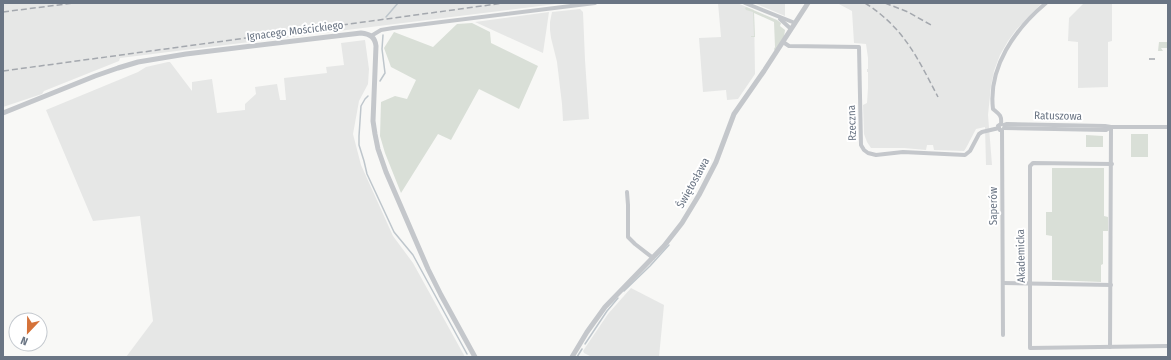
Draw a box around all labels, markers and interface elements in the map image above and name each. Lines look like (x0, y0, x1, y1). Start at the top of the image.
street label: Ignacego Mościckiego (246, 19, 344, 43)
street label: Rzeczna (845, 105, 859, 141)
street label: Ratuszowa (1034, 109, 1082, 123)
street label: Świętosława (673, 155, 712, 210)
street label: Saperów (987, 187, 1000, 225)
street label: Akademicka (1014, 229, 1028, 283)
north arrow (8, 312, 48, 352)
text: N (19, 334, 30, 348)

